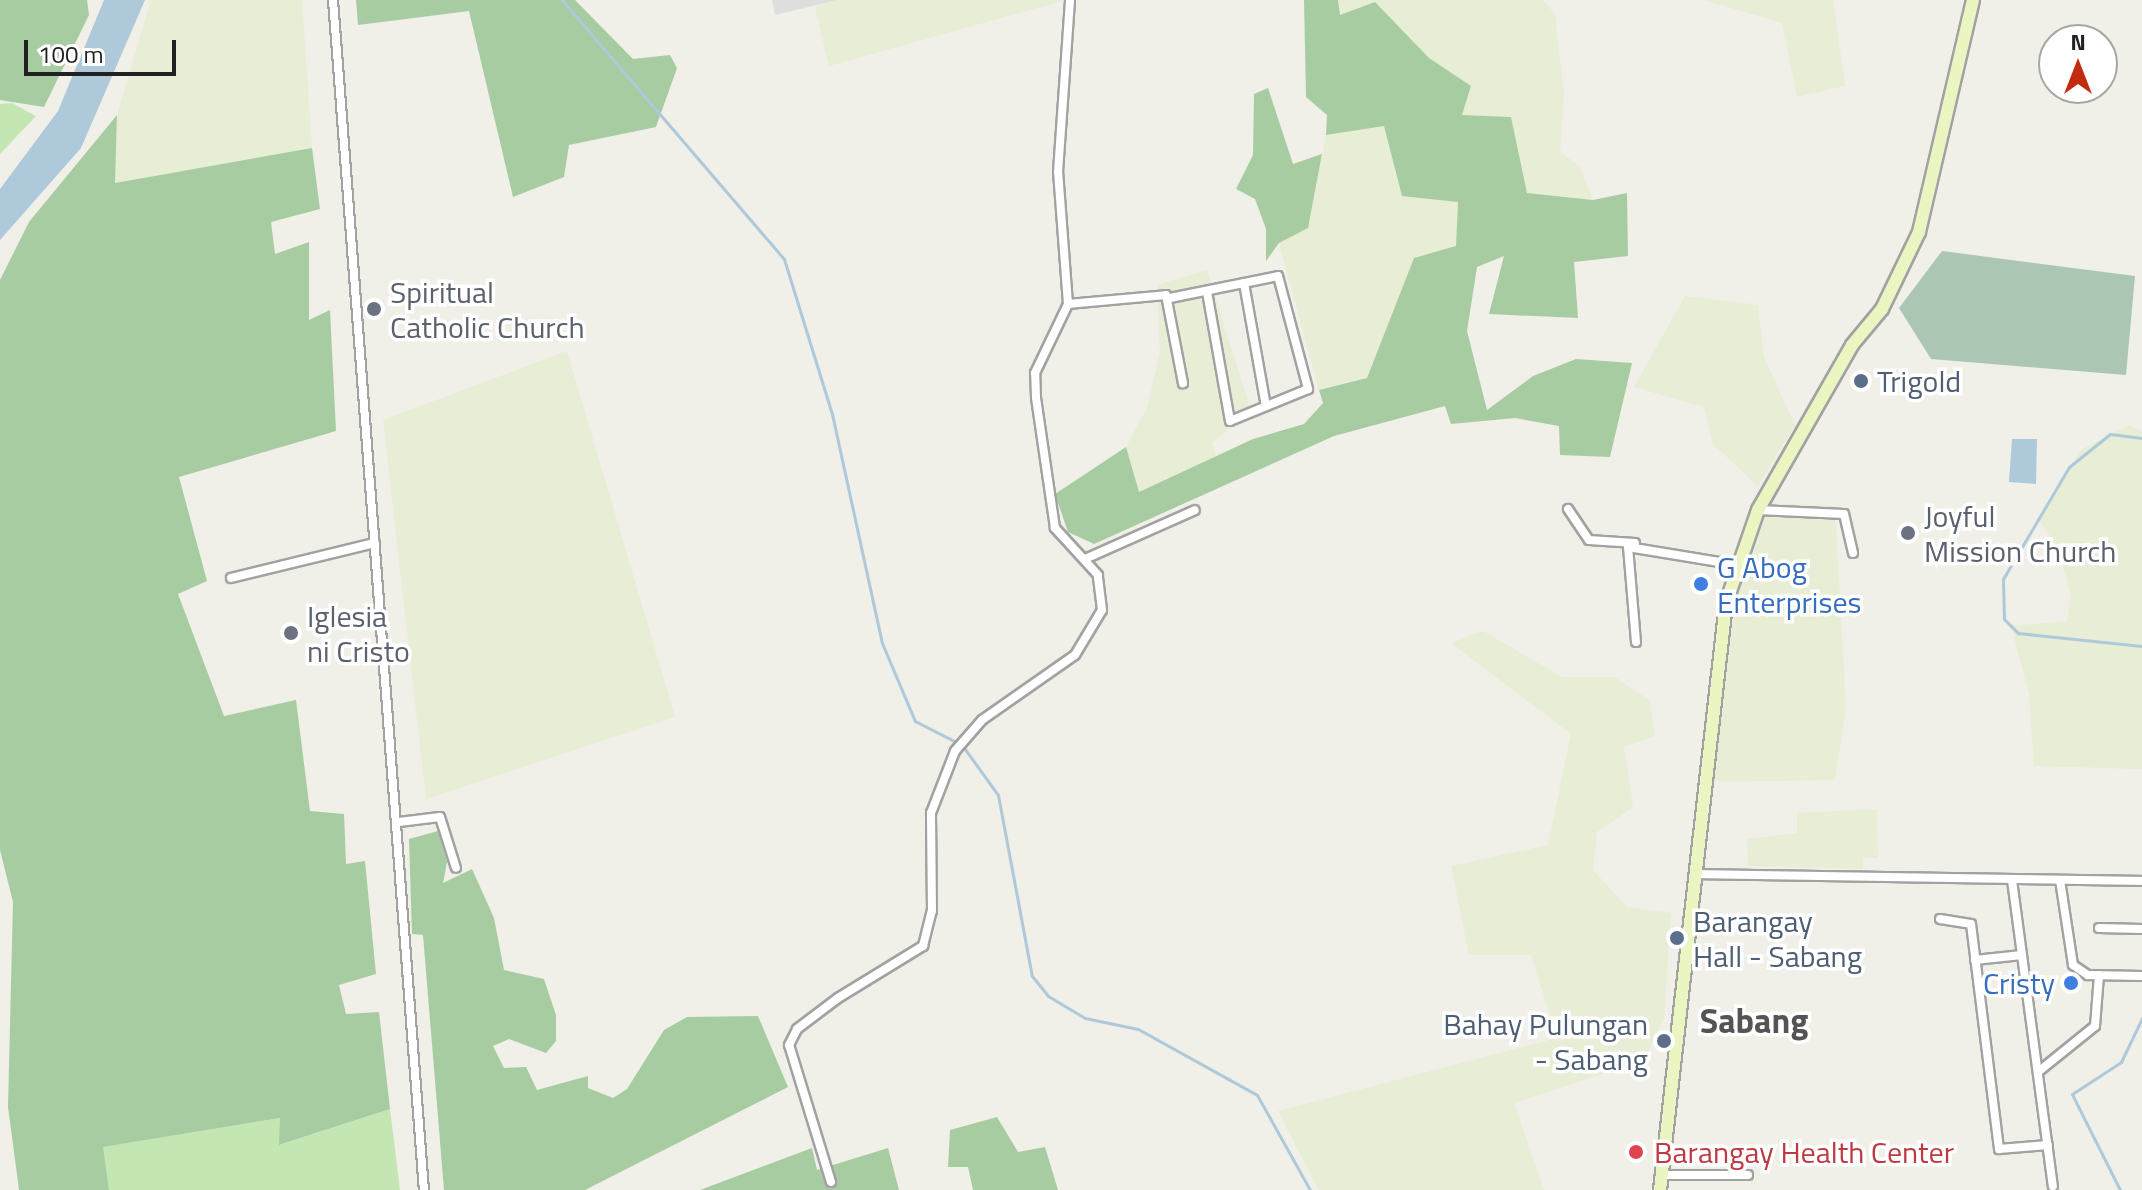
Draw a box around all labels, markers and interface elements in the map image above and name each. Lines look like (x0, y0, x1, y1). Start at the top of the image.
scale bar (28, 24, 180, 74)
north arrow (2038, 24, 2118, 104)
text: N (2070, 25, 2086, 59)
text: 100 m (38, 36, 104, 72)
place label: Spiritual Catholic Church (390, 274, 585, 344)
marker: Spiritual Catholic Church (365, 300, 383, 318)
place label: Trigold (1877, 363, 1961, 399)
marker: Trigold (1852, 372, 1870, 390)
place label: Joyful Mission Church (1924, 498, 2116, 568)
marker: Joyful Mission Church (1899, 524, 1917, 542)
place label: G Abog Enterprises (1717, 549, 1861, 620)
marker: G Abog Enterprises (1692, 575, 1710, 593)
place label: Iglesia ni Cristo (307, 598, 410, 668)
marker: Iglesia ni Cristo (282, 624, 300, 642)
place label: Barangay Hall - Sabang (1693, 903, 1862, 974)
marker: Barangay Hall - Sabang (1668, 929, 1686, 947)
place label: Cristy (1983, 965, 2055, 1001)
marker: Cristy (2062, 974, 2080, 992)
district label: Sabang (1700, 1001, 1808, 1041)
place label: Bahay Pulungan - Sabang (1443, 1006, 1648, 1076)
marker: Bahay Pulungan - Sabang (1655, 1032, 1673, 1050)
place label: Barangay Health Center (1654, 1134, 1954, 1170)
marker: Barangay Health Center (1625, 1141, 1647, 1163)

